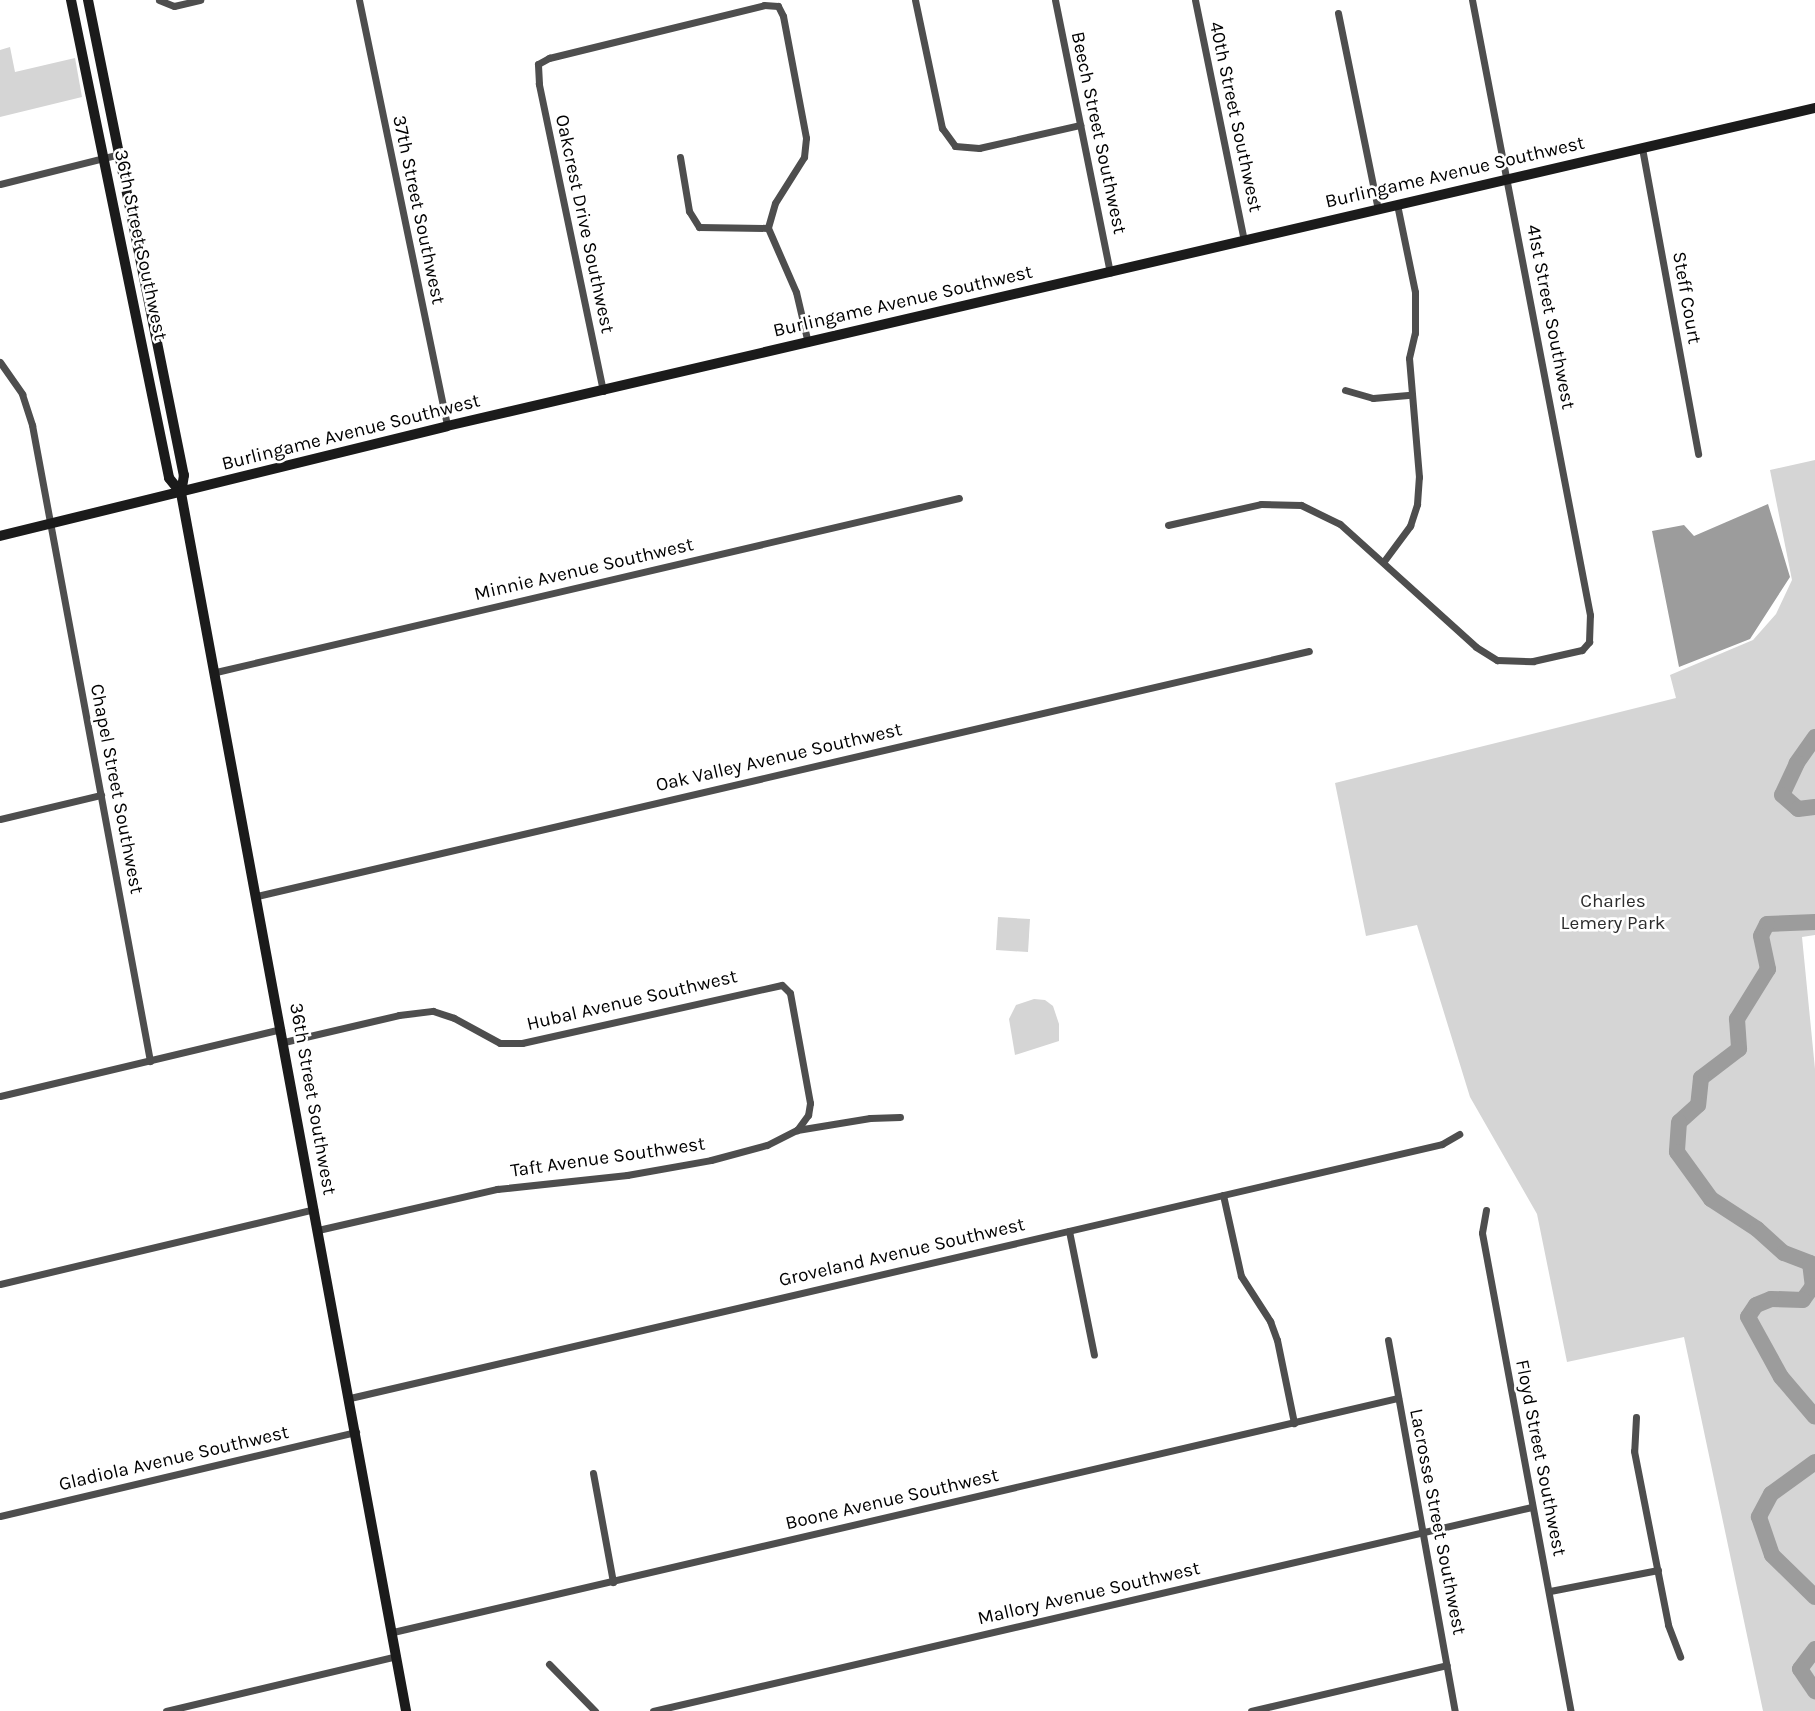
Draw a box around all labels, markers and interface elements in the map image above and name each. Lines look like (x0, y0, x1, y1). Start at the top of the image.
street label: 40th Street Southwest (1204, 20, 1266, 214)
street label: Beech Street Southwest (1065, 30, 1131, 236)
street label: 37th Street Southwest (387, 113, 449, 307)
street label: Oakcrest Drive Southwest (550, 113, 618, 335)
street label: Burlingame Avenue Southwest (1323, 132, 1587, 214)
street label: 36th Street Southwest (109, 147, 171, 343)
street label: 41st Street Southwest (1521, 223, 1579, 411)
street label: Steff Court (1667, 250, 1705, 346)
street label: Burlingame Avenue Southwest (771, 261, 1035, 343)
street label: Burlingame Avenue Southwest (219, 390, 483, 476)
street label: Minnie Avenue Southwest (472, 534, 696, 606)
street label: Chapel Street Southwest (84, 682, 148, 896)
street label: Oak Valley Avenue Southwest (654, 719, 904, 797)
park label: Charles Lemery Park (1561, 891, 1665, 935)
street label: Hubal Avenue Southwest (524, 966, 740, 1036)
street label: 36th Street Southwest (284, 1001, 340, 1197)
street label: Taft Avenue Southwest (509, 1133, 707, 1183)
street label: Groveland Avenue Southwest (777, 1214, 1027, 1292)
street label: Floyd Street Southwest (1510, 1358, 1570, 1558)
street label: Lacrosse Street Southwest (1404, 1407, 1470, 1637)
street label: Gladiola Avenue Southwest (57, 1421, 291, 1497)
street label: Boone Avenue Southwest (783, 1464, 1001, 1536)
street label: Mallory Avenue Southwest (976, 1557, 1202, 1631)

